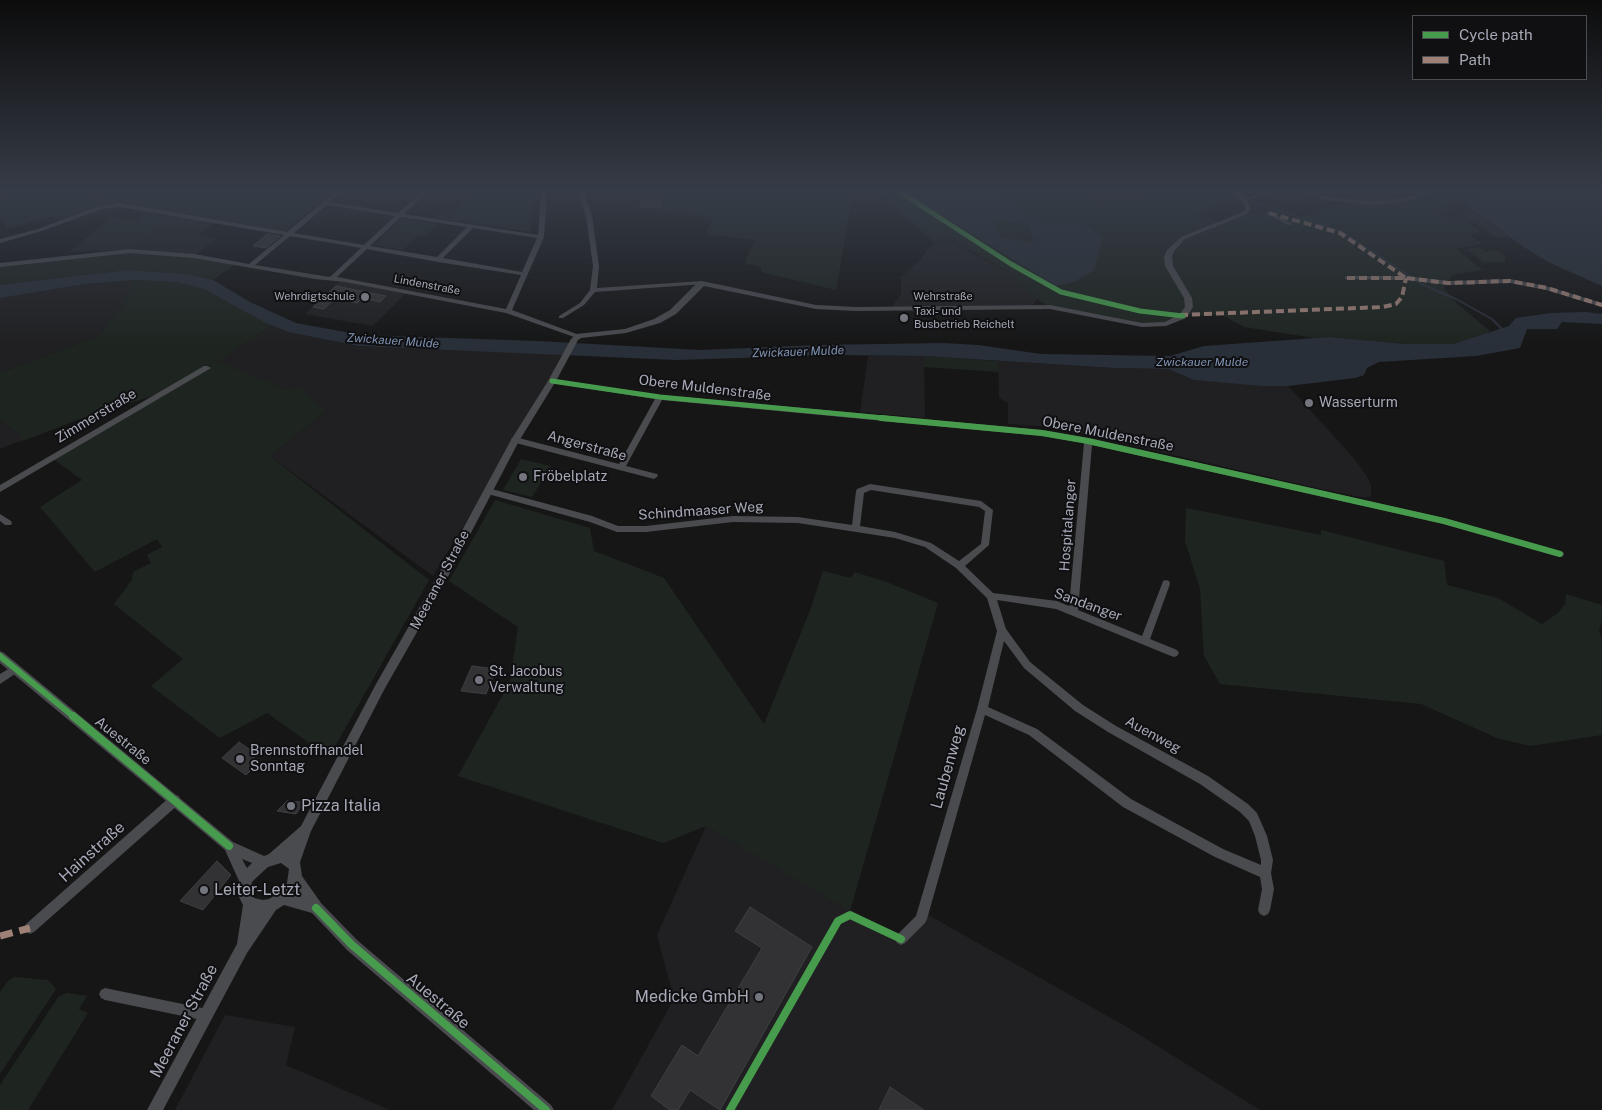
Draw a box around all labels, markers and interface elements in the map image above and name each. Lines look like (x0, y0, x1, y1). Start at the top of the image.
legend (1412, 15, 1587, 80)
text: Cycle path (1459, 26, 1533, 43)
text: Path (1459, 51, 1491, 68)
street label: Lindenstraße (393, 272, 461, 298)
place label: Wehrdigtschule (274, 290, 355, 304)
street label: Wehrstraße (913, 290, 973, 304)
marker: Wehrdigtschule (359, 291, 371, 303)
place label: Taxi- und Busbetrieb Reichelt (914, 305, 1015, 331)
marker: Taxi- und Busbetrieb Reichelt (898, 312, 910, 324)
water label: Zwickauer Mulde (346, 331, 440, 351)
water label: Zwickauer Mulde (752, 343, 844, 361)
water label: Zwickauer Mulde (1156, 355, 1248, 369)
street label: Obere Muldenstraße (638, 372, 772, 404)
street label: Zimmerstraße (53, 385, 139, 447)
place label: Wasserturm (1319, 395, 1398, 411)
marker: Wasserturm (1303, 397, 1315, 409)
street label: Obere Muldenstraße (1041, 413, 1175, 455)
street label: Angerstraße (546, 427, 628, 465)
place label: Fröbelplatz (533, 469, 607, 485)
marker: Fröbelplatz (517, 471, 529, 483)
street label: Hospitalanger (1056, 478, 1080, 572)
street label: Schindmaaser Weg (638, 498, 764, 524)
street label: Meeraner Straße (407, 528, 473, 632)
street label: Sandanger (1052, 585, 1124, 625)
place label: St. Jacobus Verwaltung (489, 664, 564, 696)
marker: St. Jacobus Verwaltung (473, 674, 485, 686)
street label: Auestraße (92, 713, 154, 769)
street label: Auenweg (1122, 713, 1184, 757)
street label: Laubenweg (927, 723, 969, 811)
place label: Brennstoffhandel Sonntag (250, 743, 364, 776)
marker: Brennstoffhandel Sonntag (234, 753, 246, 765)
place label: Pizza Italia (301, 796, 381, 816)
marker: Pizza Italia (285, 800, 297, 812)
street label: Hainstraße (55, 818, 129, 886)
place label: Leiter-Letzt (214, 880, 300, 900)
marker: Leiter-Letzt (198, 884, 210, 896)
street label: Meeraner Straße (146, 961, 222, 1081)
street label: Auestraße (402, 969, 474, 1033)
place label: Medicke GmbH (635, 987, 749, 1007)
marker: Medicke GmbH (753, 991, 765, 1003)

